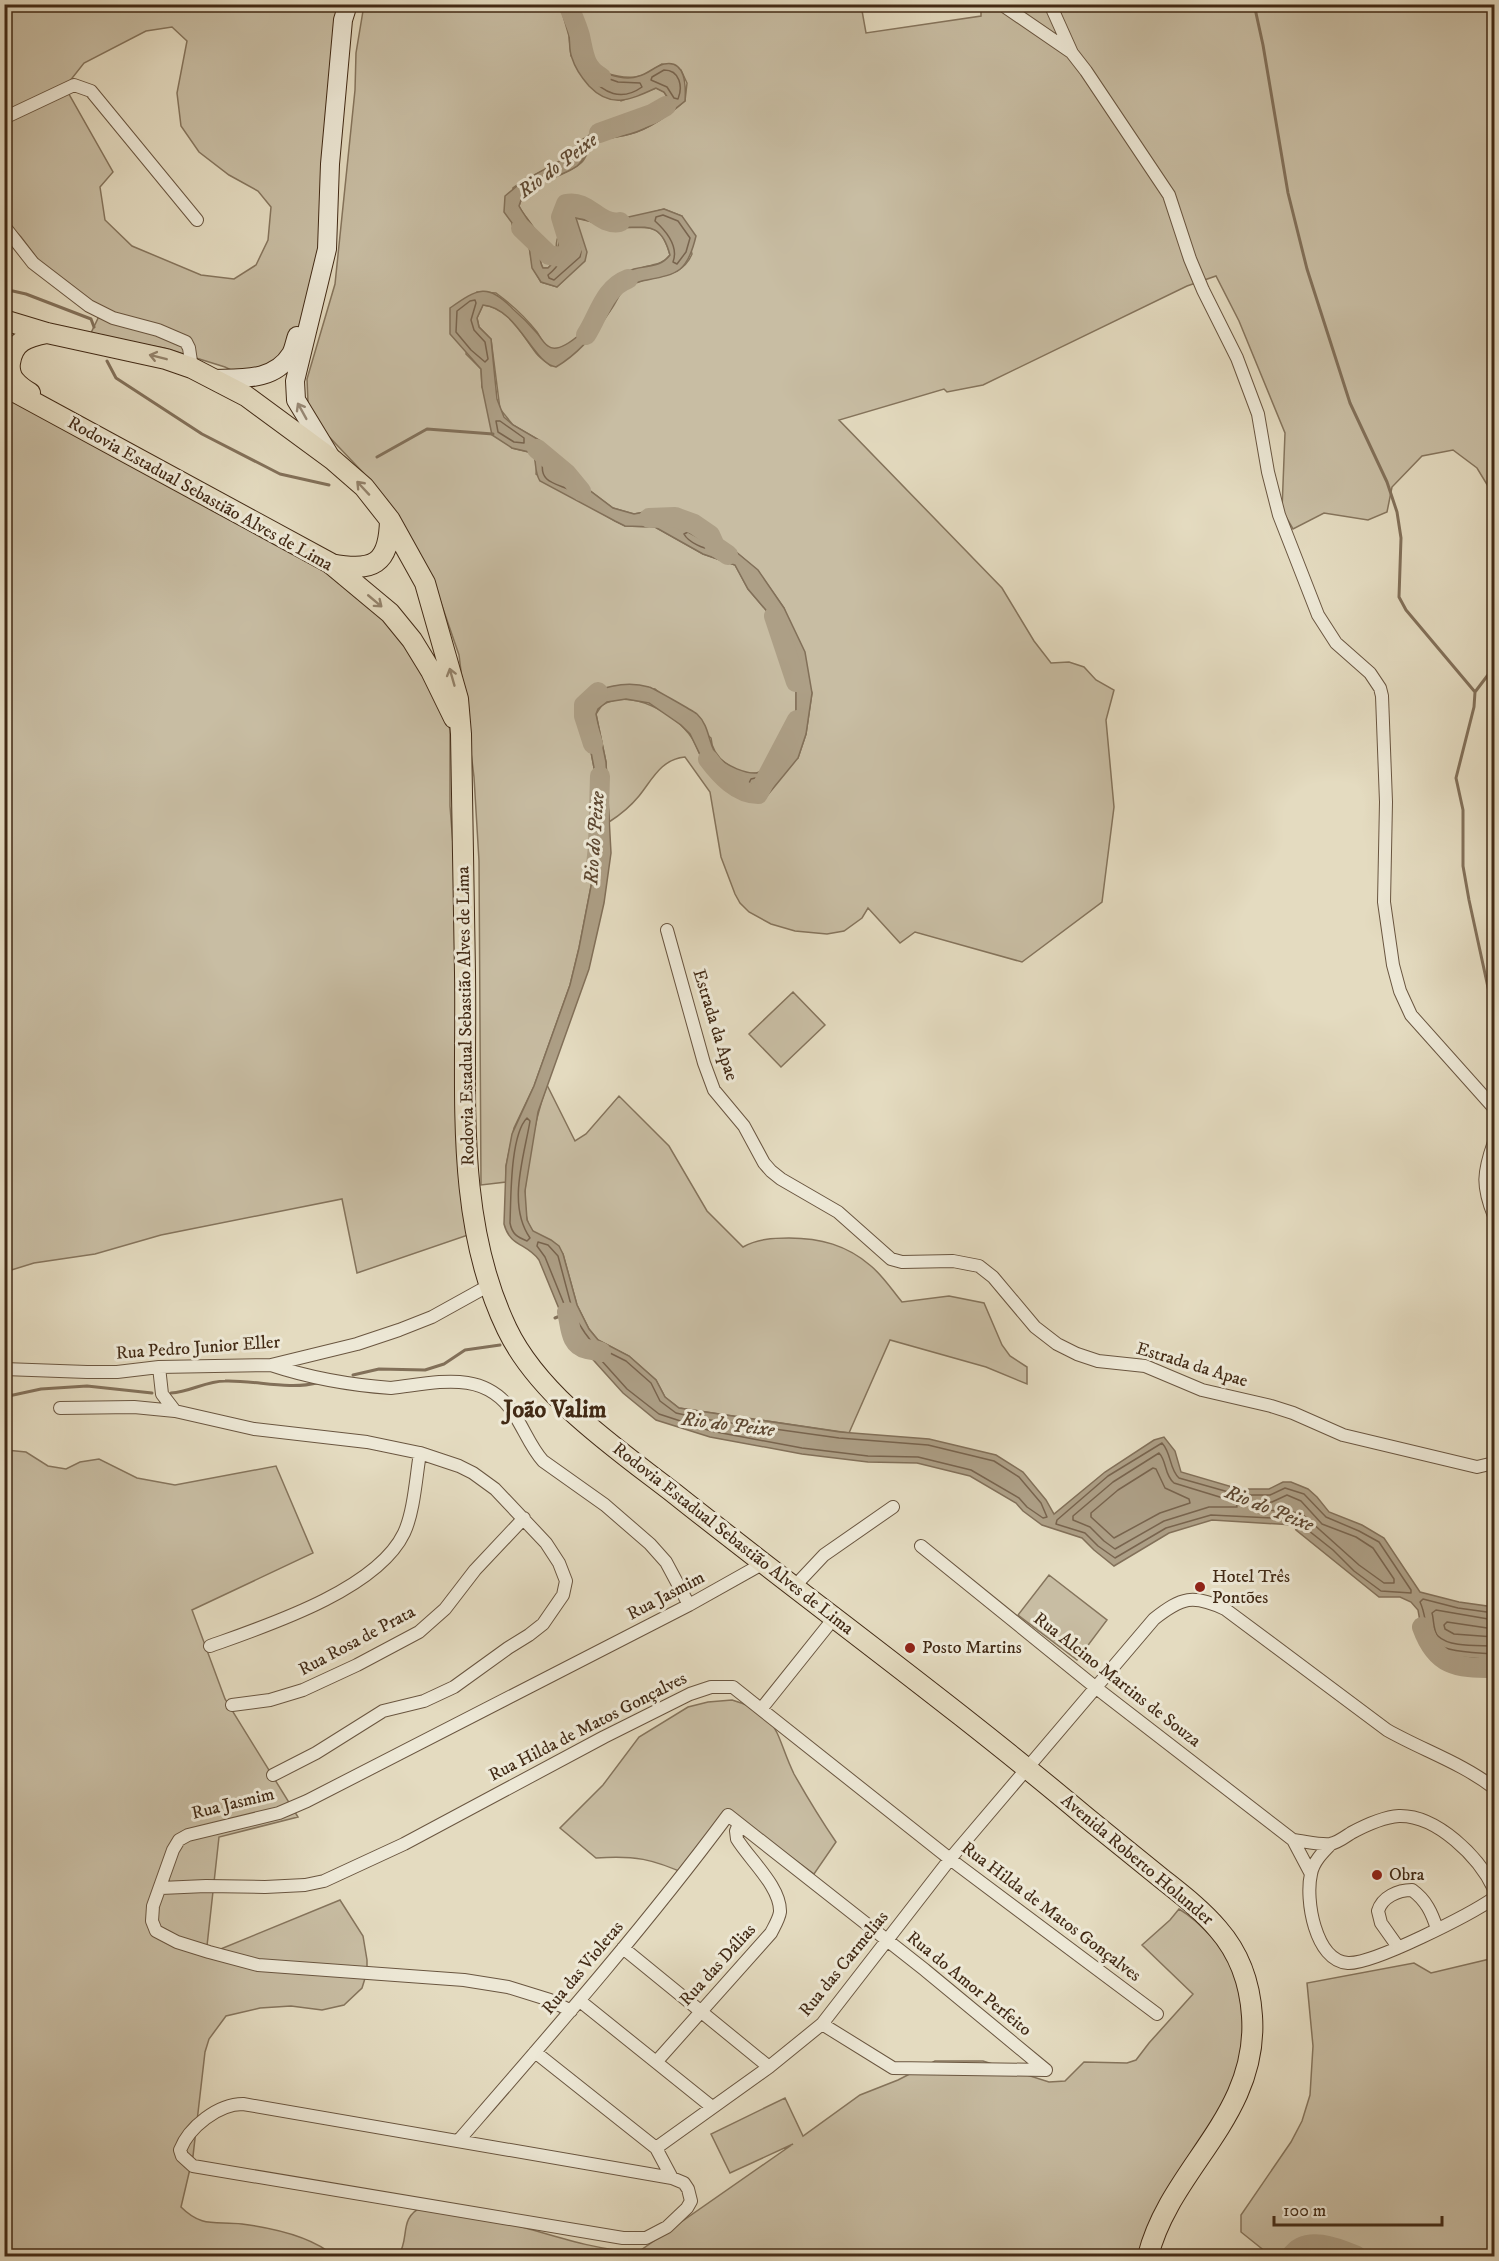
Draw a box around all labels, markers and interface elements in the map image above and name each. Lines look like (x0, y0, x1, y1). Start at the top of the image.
water label: Rio do Peixe (512, 127, 604, 205)
one-way arrow (149, 351, 168, 363)
one-way arrow (296, 402, 307, 420)
street label: Rodovia Estadual Sebastião Alves de Lima (64, 412, 337, 576)
one-way arrow (356, 481, 370, 496)
one-way arrow (367, 594, 382, 608)
one-way arrow (446, 668, 457, 687)
water label: Rio do Peixe (579, 789, 611, 886)
street label: Rodovia Estadual Sebastião Alves de Lima (452, 866, 480, 1166)
street label: Estrada da Apae (688, 967, 742, 1083)
street label: Rua Pedro Junior Eller (115, 1331, 281, 1365)
street label: Estrada da Apae (1134, 1338, 1250, 1392)
district label: João Valim (500, 1395, 607, 1425)
water label: Rio do Peixe (679, 1407, 777, 1443)
street label: Rodovia Estadual Sebastião Alves de Lima (608, 1438, 858, 1640)
water label: Rio do Peixe (1220, 1480, 1318, 1539)
street label: Rua Jasmim (624, 1566, 708, 1626)
place label: Hotel Três Pontões (1212, 1566, 1290, 1609)
marker: Hotel Três Pontões (1193, 1580, 1207, 1594)
street label: Rua Rosa de Prata (295, 1601, 419, 1681)
street label: Rua Alcino Martins de Souza (1029, 1608, 1205, 1752)
place label: Posto Martins (922, 1637, 1022, 1659)
marker: Posto Martins (903, 1641, 917, 1655)
street label: Rua Hilda de Matos Gonçalves (485, 1667, 691, 1787)
street label: Rua Jasmim (189, 1783, 277, 1825)
street label: Avenida Roberto Holunder (1056, 1790, 1218, 1931)
street label: Rua Hilda de Matos Gonçalves (957, 1837, 1145, 1987)
place label: Obra (1389, 1864, 1425, 1886)
marker: Obra (1370, 1868, 1384, 1882)
street label: Rua das Carmelias (795, 1907, 893, 2021)
street label: Rua das Violetas (537, 1917, 629, 2019)
street label: Rua das Dálias (675, 1919, 761, 2011)
street label: Rua do Amor Perfeito (902, 1927, 1036, 2041)
scale bar (1274, 2189, 1442, 2227)
text: 100 m (1283, 2200, 1326, 2222)

